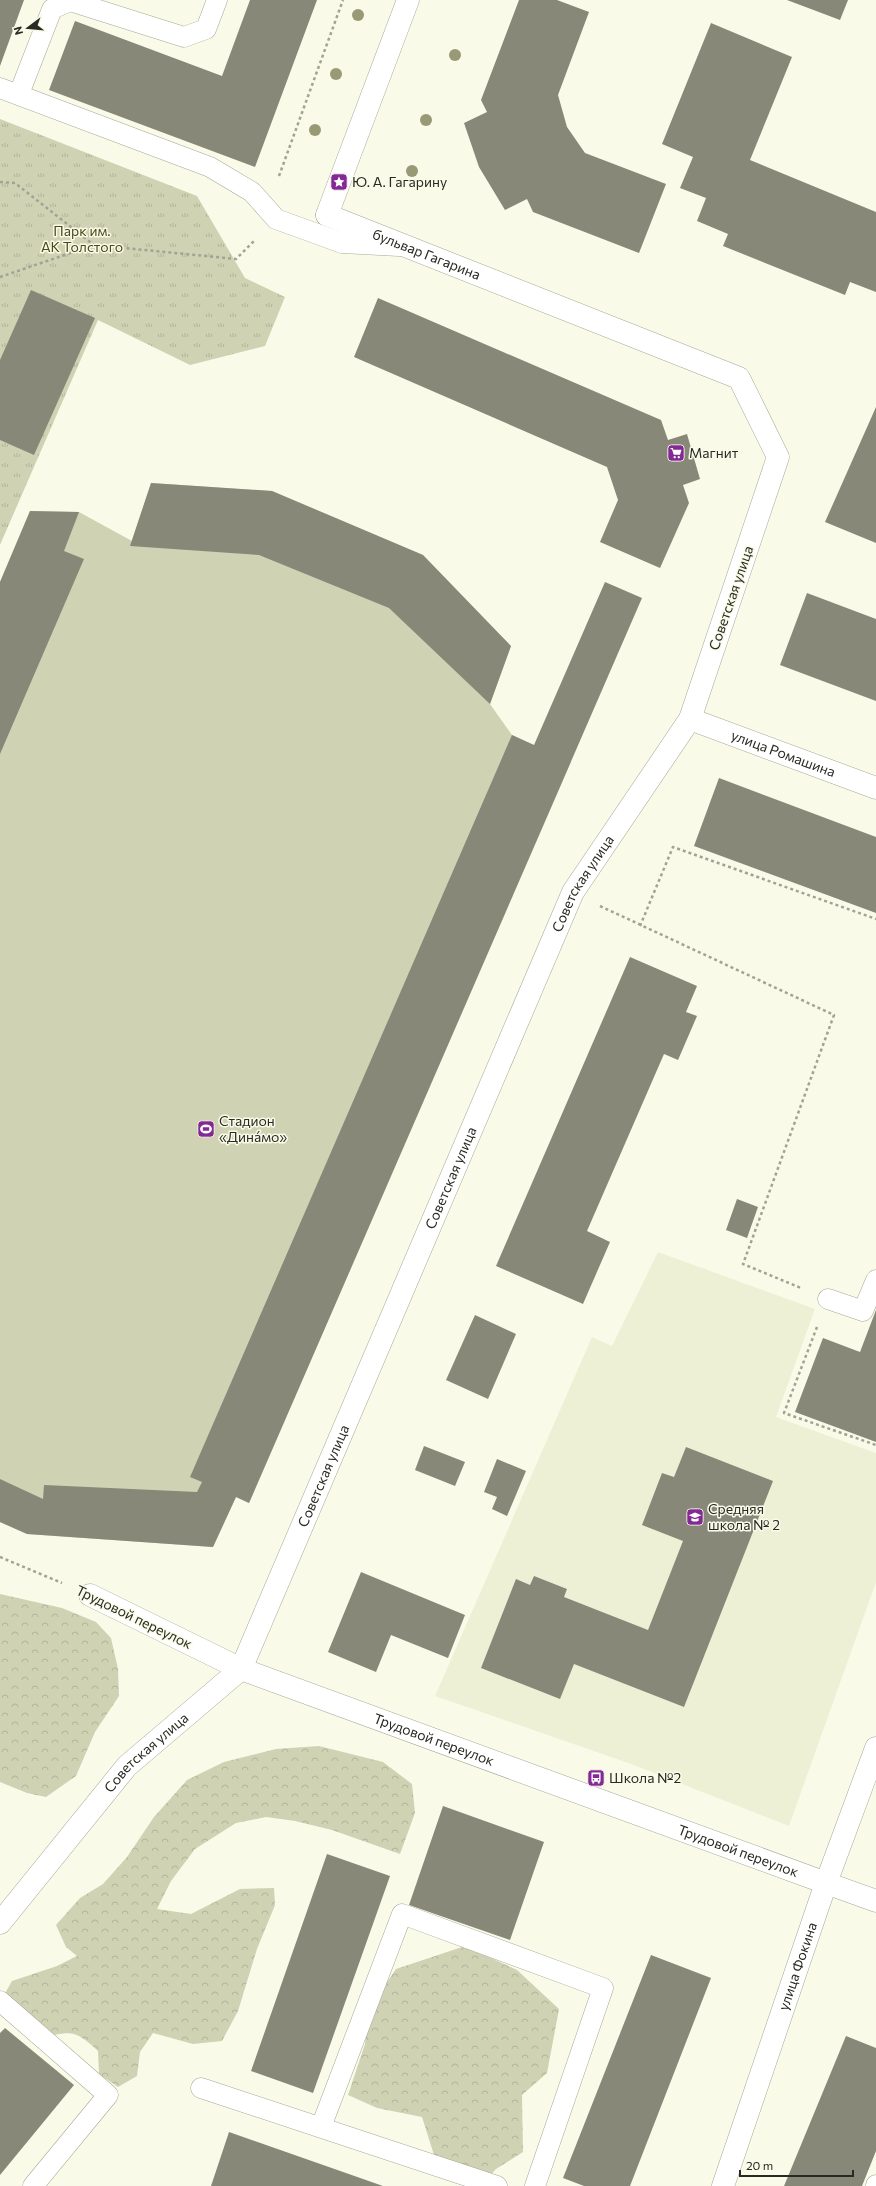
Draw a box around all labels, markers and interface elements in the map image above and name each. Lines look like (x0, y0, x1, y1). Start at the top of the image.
north arrow (8, 8, 48, 48)
text: N (11, 25, 25, 37)
place icon: Ю. А. Гагарину (329, 172, 349, 192)
place label: Ю. А. Гагарину (352, 173, 447, 190)
park label: Парк им. АК Толстого (41, 222, 123, 255)
street label: бульвар Гагарина (370, 225, 483, 283)
supermarket icon: Магнит (666, 443, 686, 463)
place label: Магнит (689, 444, 739, 461)
street label: Советская улица (705, 543, 756, 652)
street label: улица Ромашина (729, 726, 838, 780)
street label: Советская улица (548, 832, 617, 934)
place label: Стадион «Дина́мо» (219, 1112, 287, 1145)
sports icon: Стадион «Дина́мо» (196, 1119, 216, 1139)
street label: Советская улица (421, 1124, 480, 1231)
street label: Советская улица (294, 1422, 352, 1529)
place label: Средняя школа № 2 (708, 1500, 780, 1533)
school or university icon: Средняя школа № 2 (685, 1507, 705, 1527)
street label: Трудовой переулок (73, 1581, 196, 1652)
street label: Советская улица (100, 1709, 191, 1796)
street label: Трудовой переулок (371, 1709, 497, 1769)
bus stop icon: Школа №2 (586, 1768, 606, 1788)
place label: Школа №2 (609, 1769, 681, 1786)
street label: Трудовой переулок (676, 1821, 801, 1880)
street label: улица Фокина (774, 1920, 820, 2013)
scale bar (740, 2152, 853, 2178)
text: 20 m (746, 2158, 773, 2172)

